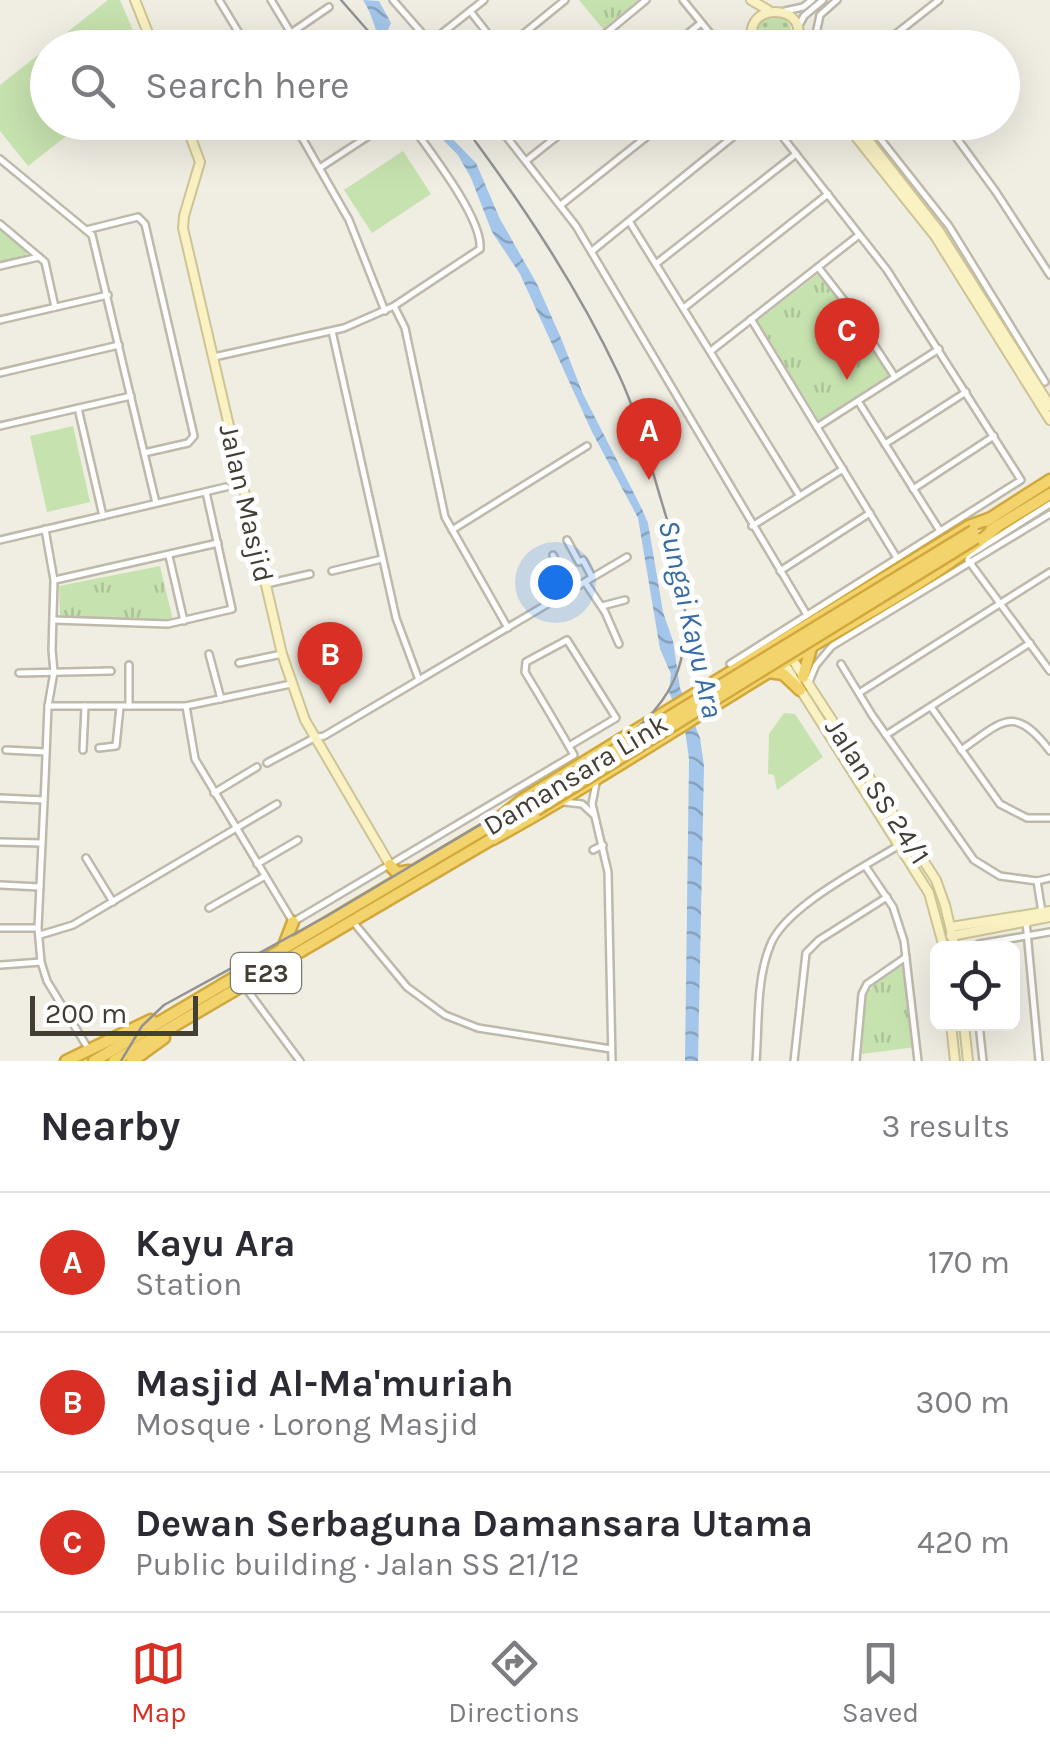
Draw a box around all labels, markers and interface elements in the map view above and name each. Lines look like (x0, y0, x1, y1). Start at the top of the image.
search box (30, 30, 1020, 140)
icon: search (65, 58, 120, 113)
text: Search here (145, 63, 349, 108)
pin: C (814, 298, 880, 380)
pin: A (616, 398, 682, 480)
street label: Jalan Masjid (212, 421, 281, 585)
water label: Sungai Kayu Ara (651, 516, 731, 722)
your location (530, 557, 581, 608)
pin: B (298, 622, 362, 704)
street label: Damansara Link (477, 707, 673, 842)
street label: Jalan SS 24/1 (818, 712, 937, 870)
map controls (930, 941, 1020, 1031)
button: locate (930, 941, 1020, 1031)
road number: E23 (231, 953, 301, 993)
scale bar (30, 991, 198, 1036)
text: 200 m (45, 997, 127, 1030)
text: Nearby (40, 1101, 180, 1151)
text: 3 results (882, 1108, 1010, 1145)
text: Kayu Ara (135, 1221, 296, 1266)
text: A (62, 1244, 83, 1281)
text: 170 m (928, 1244, 1010, 1281)
text: Station (135, 1266, 242, 1303)
text: Masjid Al-Ma'muriah (135, 1361, 514, 1406)
text: B (62, 1384, 83, 1421)
text: 300 m (916, 1384, 1010, 1421)
text: Mosque · Lorong Masjid (135, 1406, 478, 1443)
text: Dewan Serbaguna Damansara Utama (135, 1501, 813, 1546)
text: C (62, 1524, 83, 1561)
text: 420 m (917, 1524, 1010, 1561)
text: Public building · Jalan SS 21/12 (135, 1546, 580, 1583)
tab: Map (131, 1636, 186, 1729)
tab: Directions (448, 1636, 580, 1729)
tab: Saved (842, 1636, 919, 1729)

